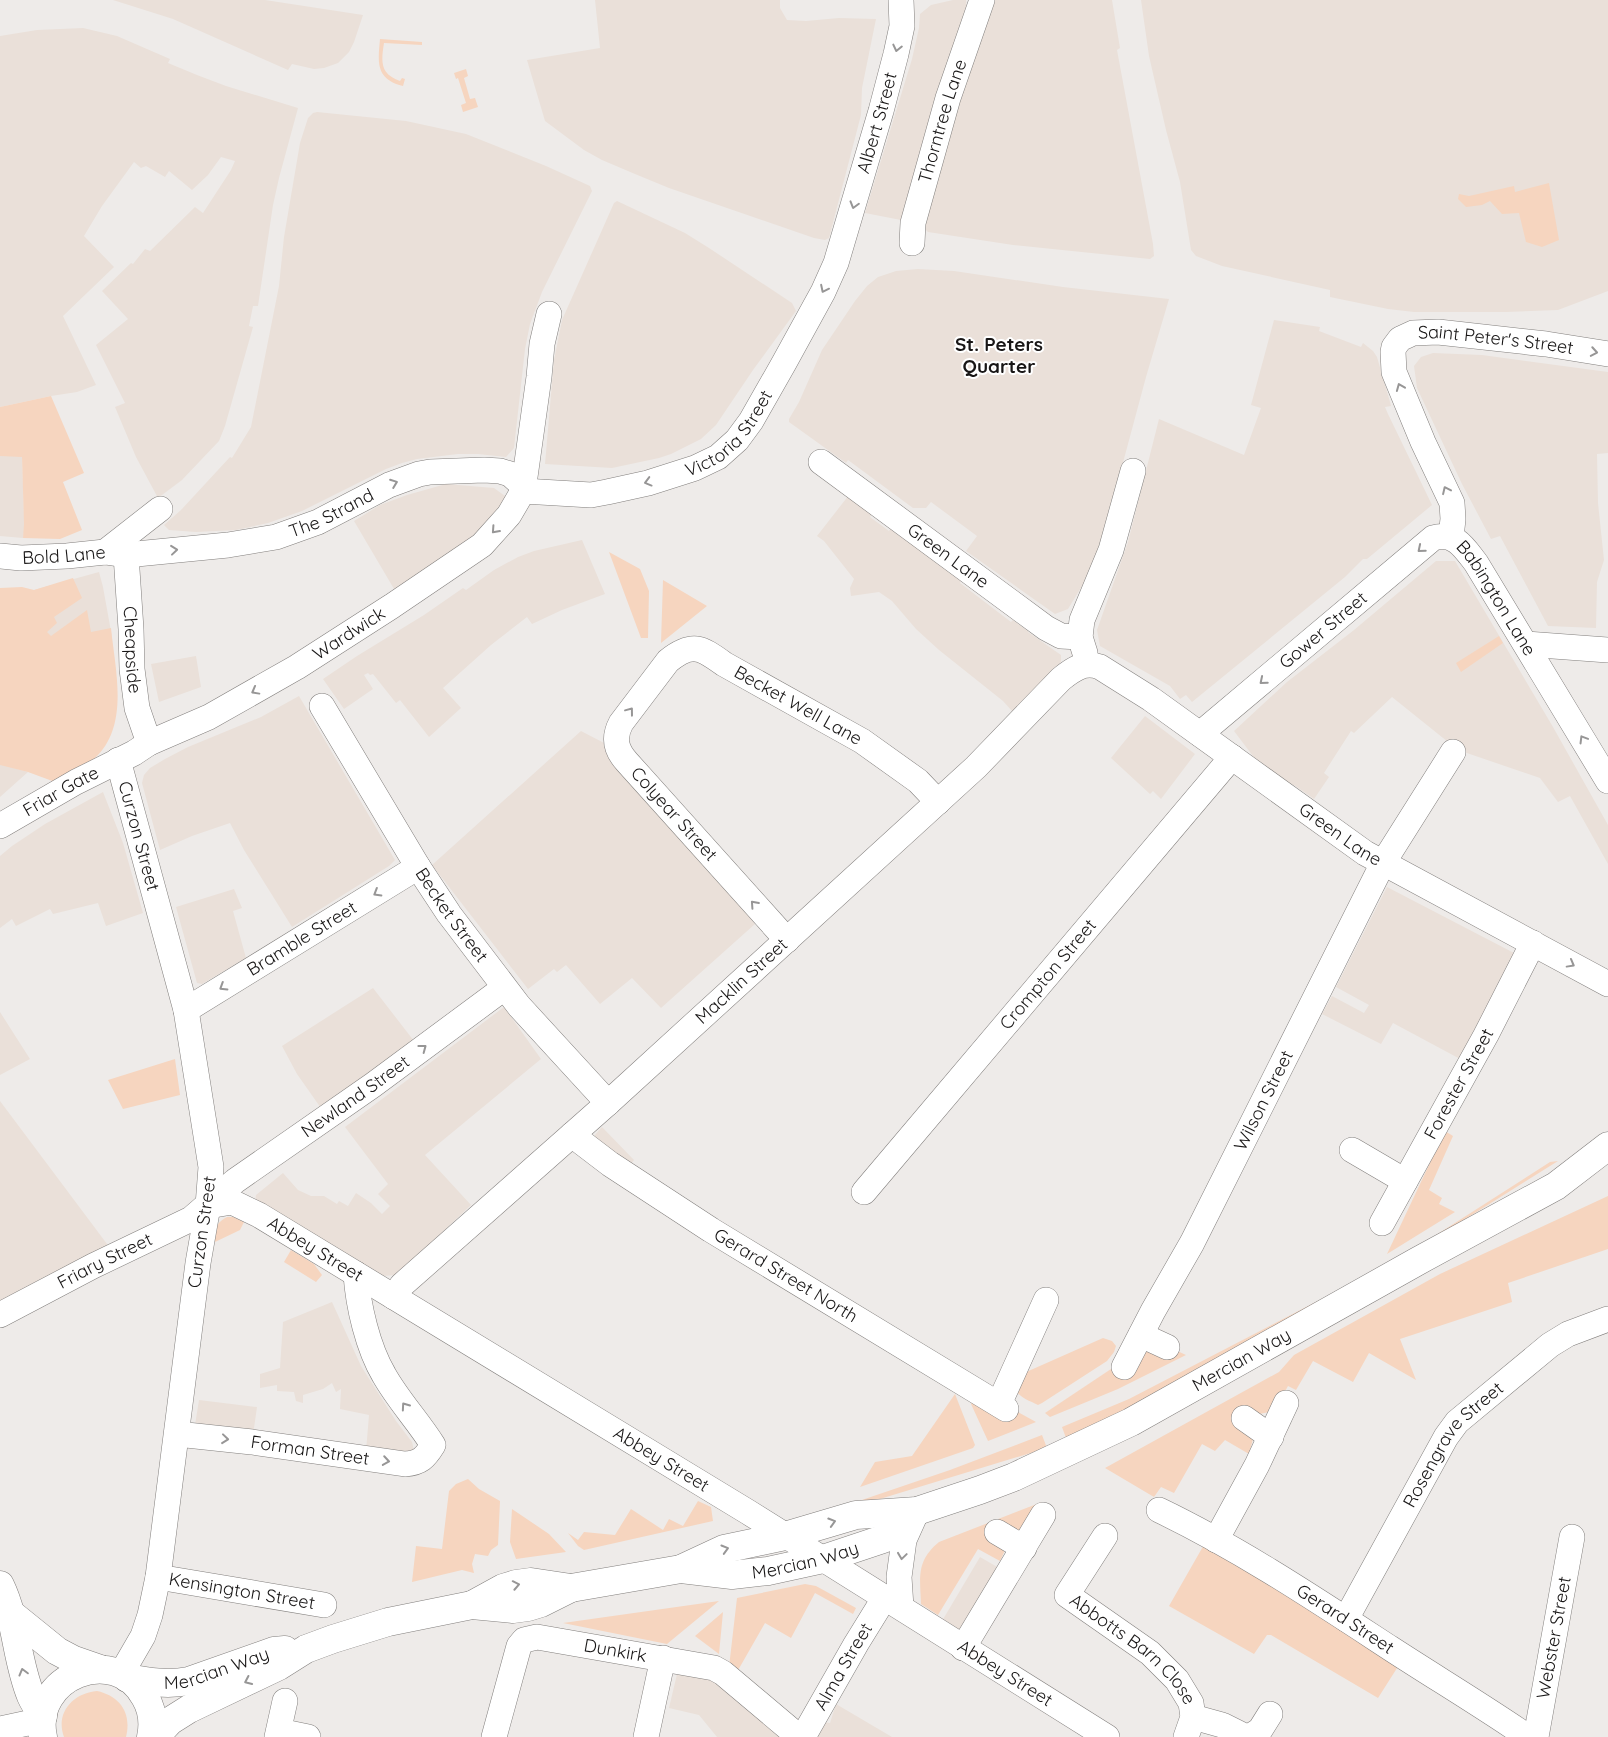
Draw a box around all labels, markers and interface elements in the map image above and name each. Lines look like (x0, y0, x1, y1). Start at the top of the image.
one-way arrow (892, 44, 903, 53)
street label: Thorntree Lane (913, 56, 972, 186)
street label: Albert Street (851, 70, 902, 176)
one-way arrow (849, 200, 859, 208)
one-way arrow (820, 284, 830, 293)
street label: Saint Peter's Street (1417, 320, 1575, 359)
district label: St. Peters Quarter (955, 332, 1043, 378)
one-way arrow (1590, 347, 1599, 357)
one-way arrow (1396, 383, 1406, 392)
street label: Victoria Street (682, 386, 777, 481)
one-way arrow (644, 477, 653, 487)
one-way arrow (389, 479, 398, 489)
street label: The Strand (286, 483, 378, 542)
one-way arrow (1441, 486, 1452, 495)
street label: Green Lane (903, 518, 994, 593)
one-way arrow (492, 525, 501, 534)
street label: Babington Lane (1452, 535, 1542, 660)
street label: Bold Lane (22, 540, 107, 569)
one-way arrow (1417, 544, 1426, 553)
one-way arrow (171, 545, 179, 556)
street label: Gower Street (1274, 586, 1372, 674)
street label: Wardwick (308, 601, 389, 665)
street label: Cheapside (118, 605, 147, 695)
street label: Becket Well Lane (730, 660, 866, 750)
one-way arrow (1259, 676, 1268, 685)
one-way arrow (251, 684, 260, 694)
one-way arrow (624, 708, 632, 717)
one-way arrow (1579, 736, 1589, 745)
street label: Friar Gate (18, 761, 102, 821)
street label: Colyear Street (626, 762, 723, 866)
street label: Curzon Street (113, 779, 165, 894)
street label: Green Lane (1295, 797, 1386, 871)
street label: Becket Street (411, 863, 493, 967)
one-way arrow (373, 886, 382, 896)
street label: Bramble Street (242, 896, 361, 981)
one-way arrow (751, 900, 760, 909)
street label: Crompton Street (994, 914, 1101, 1034)
street label: Macklin Street (690, 933, 792, 1029)
one-way arrow (1565, 958, 1574, 968)
one-way arrow (220, 981, 229, 990)
street label: Forester Street (1419, 1024, 1498, 1143)
one-way arrow (417, 1045, 427, 1054)
street label: Wilson Street (1228, 1046, 1298, 1154)
street label: Newland Street (297, 1050, 414, 1142)
street label: Curzon Street (182, 1174, 221, 1289)
street label: Abbey Street (263, 1211, 368, 1287)
street label: Gerard Street North (710, 1223, 862, 1327)
street label: Friary Street (53, 1227, 156, 1294)
street label: Mercian Way (1188, 1323, 1295, 1396)
street label: Rosengrave Street (1398, 1376, 1508, 1511)
one-way arrow (401, 1402, 411, 1411)
street label: Abbey Street (609, 1421, 714, 1497)
street label: Forman Street (249, 1430, 371, 1470)
one-way arrow (222, 1433, 230, 1444)
one-way arrow (382, 1456, 391, 1466)
one-way arrow (827, 1518, 835, 1528)
street label: Mercian Way (750, 1536, 861, 1584)
one-way arrow (721, 1545, 729, 1555)
one-way arrow (897, 1552, 907, 1561)
street label: Kensington Street (167, 1567, 317, 1614)
street label: Webster Street (1531, 1574, 1576, 1701)
street label: Gerard Street (1292, 1578, 1399, 1659)
one-way arrow (511, 1580, 520, 1590)
street label: Abbotts Barn Close (1065, 1588, 1201, 1708)
street label: Alma Street (809, 1618, 877, 1714)
street label: Dunkirk (582, 1633, 649, 1667)
street label: Abbey Street (954, 1634, 1057, 1711)
street label: Mercian Way (164, 1642, 272, 1694)
one-way arrow (18, 1668, 29, 1676)
one-way arrow (245, 1674, 254, 1684)

